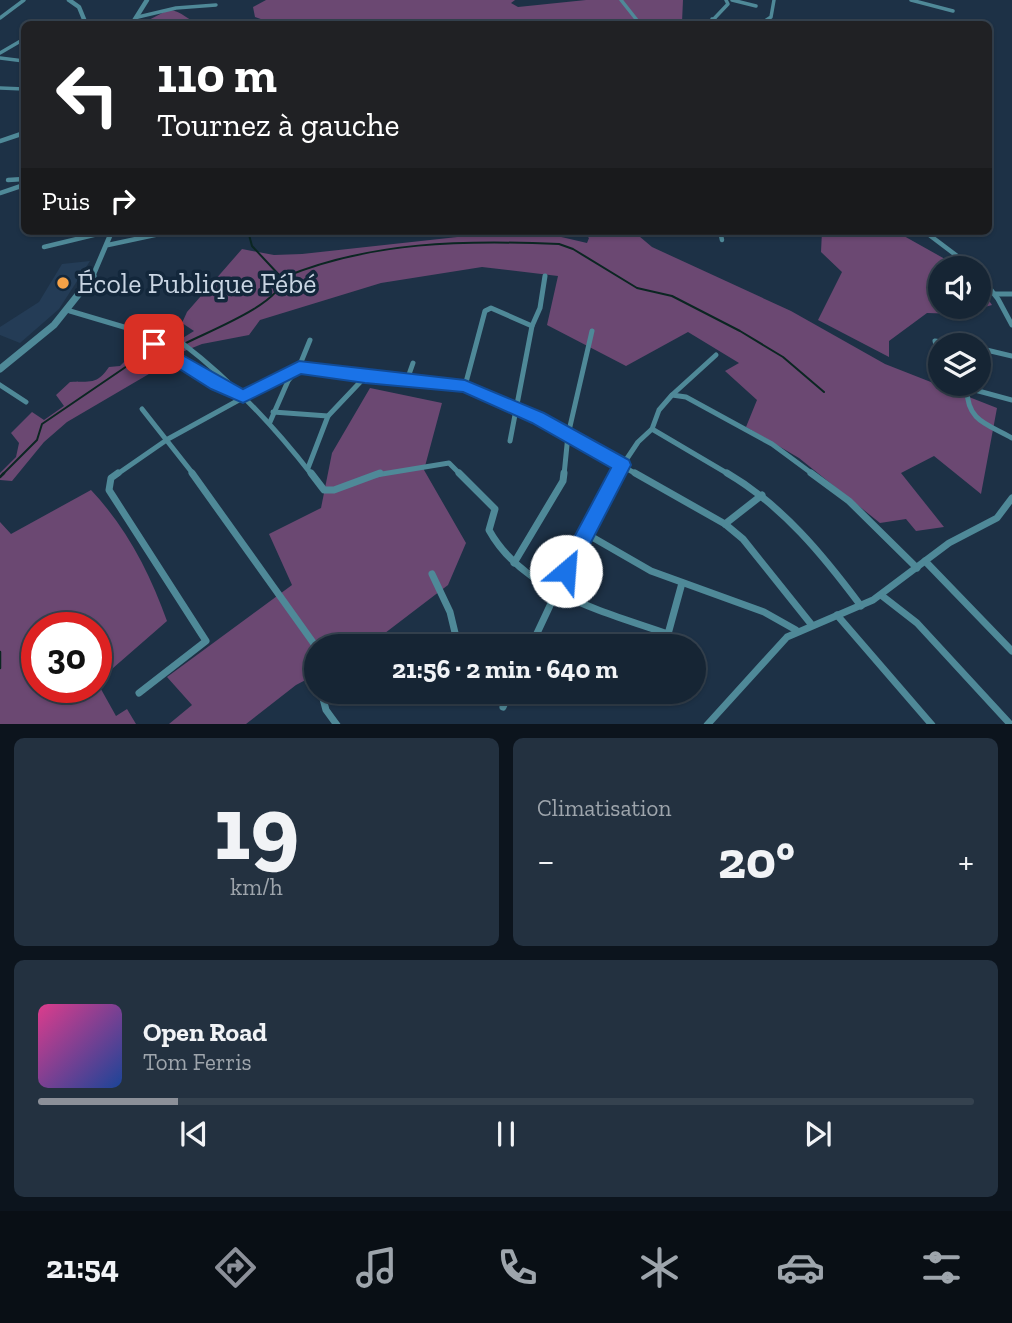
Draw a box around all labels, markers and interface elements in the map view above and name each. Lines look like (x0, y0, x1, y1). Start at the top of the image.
text: 110 m (157, 46, 277, 105)
icon: left (42, 49, 133, 140)
text: Tournez à gauche (157, 106, 400, 144)
icon: right (104, 182, 142, 220)
text: Puis (42, 185, 90, 217)
map controls (928, 256, 991, 396)
button: sound (928, 256, 991, 319)
place label: École Publique Fébé (77, 267, 316, 300)
marker: École Publique Fébé (55, 275, 71, 291)
pin (124, 314, 184, 374)
icon: arrive (135, 325, 173, 363)
button: layers (928, 333, 991, 396)
position arrow (529, 534, 603, 608)
speed limit sign: 30 (21, 612, 112, 703)
text: 21:56 · 2 min · 640 m (392, 653, 618, 685)
text: 19 (214, 773, 299, 882)
text: Climatisation (537, 794, 671, 822)
text: 20° (718, 829, 795, 891)
text: − (537, 838, 555, 884)
text: + (958, 838, 974, 884)
text: km/h (230, 873, 283, 901)
text: Open Road (143, 1016, 267, 1048)
text: Tom Ferris (143, 1048, 252, 1076)
icon: previous (175, 1115, 213, 1153)
icon: pause (487, 1115, 525, 1153)
icon: next (799, 1115, 837, 1153)
icon: directions (211, 1243, 260, 1292)
icon: music (352, 1243, 401, 1292)
icon: phone (493, 1243, 542, 1292)
icon: climate (635, 1243, 684, 1292)
icon: car (776, 1243, 825, 1292)
icon: filters (917, 1243, 966, 1292)
text: 21:54 (46, 1248, 119, 1286)

